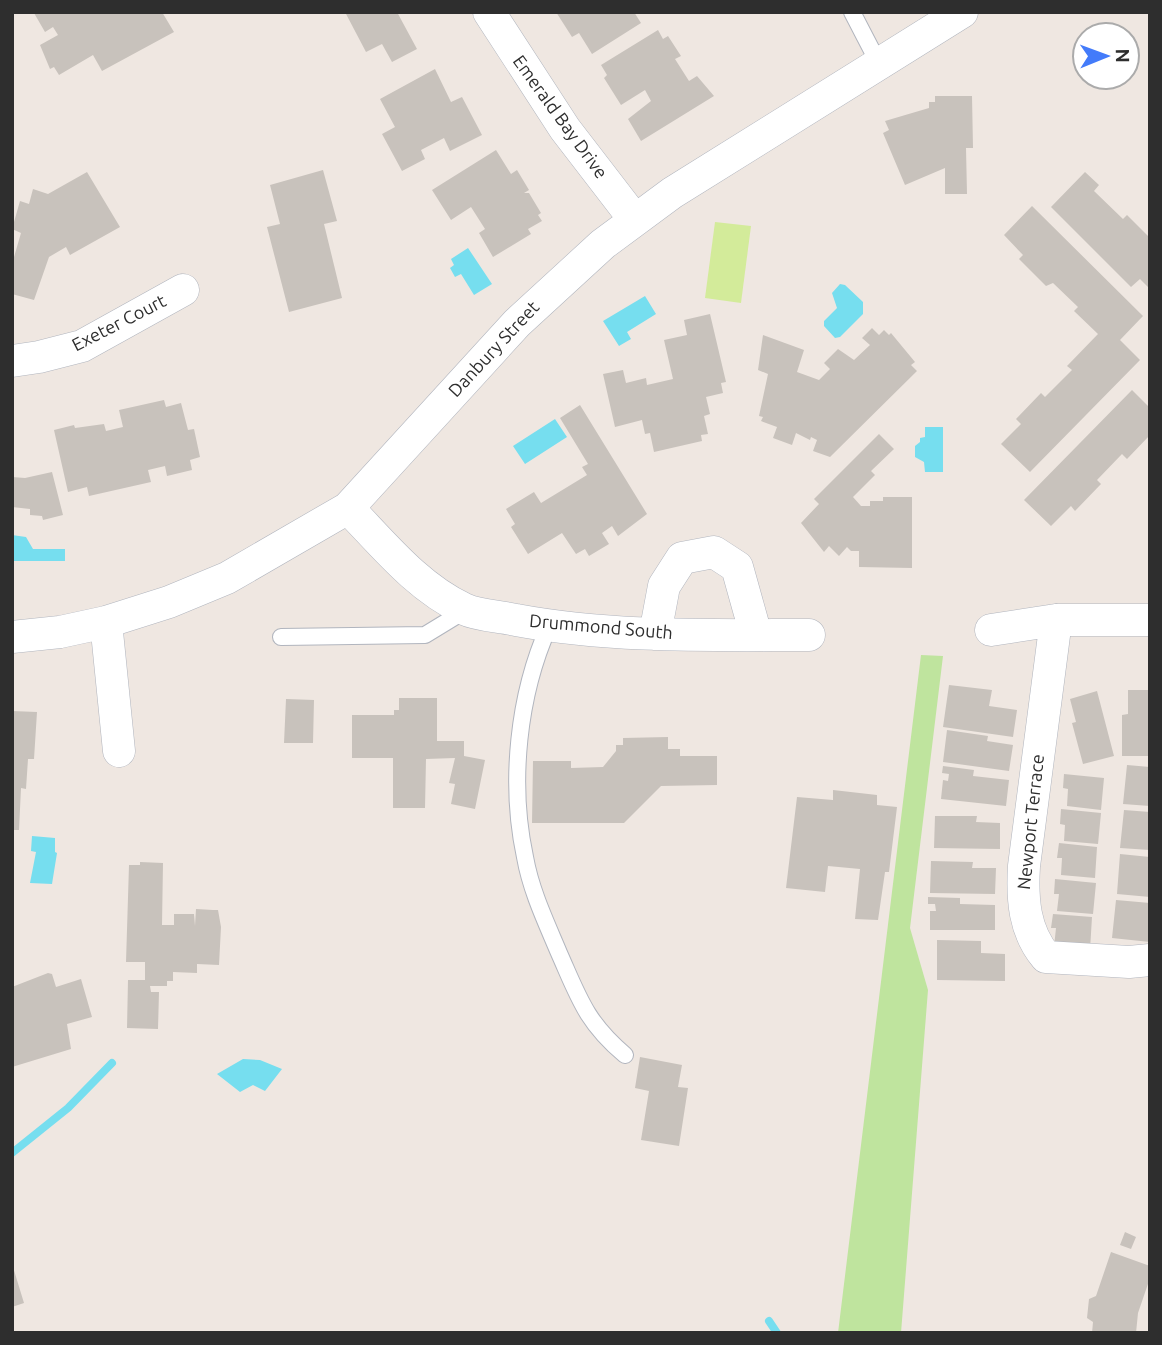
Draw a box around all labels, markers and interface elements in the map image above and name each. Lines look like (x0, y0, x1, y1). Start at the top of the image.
north arrow (1071, 21, 1141, 91)
text: N (1112, 48, 1134, 63)
street label: Emerald Bay Drive (510, 51, 612, 182)
street label: Exeter Court (68, 290, 169, 354)
street label: Danbury Street (444, 296, 543, 400)
street label: Drummond South (529, 610, 674, 642)
street label: Newport Terrace (1013, 753, 1047, 891)

